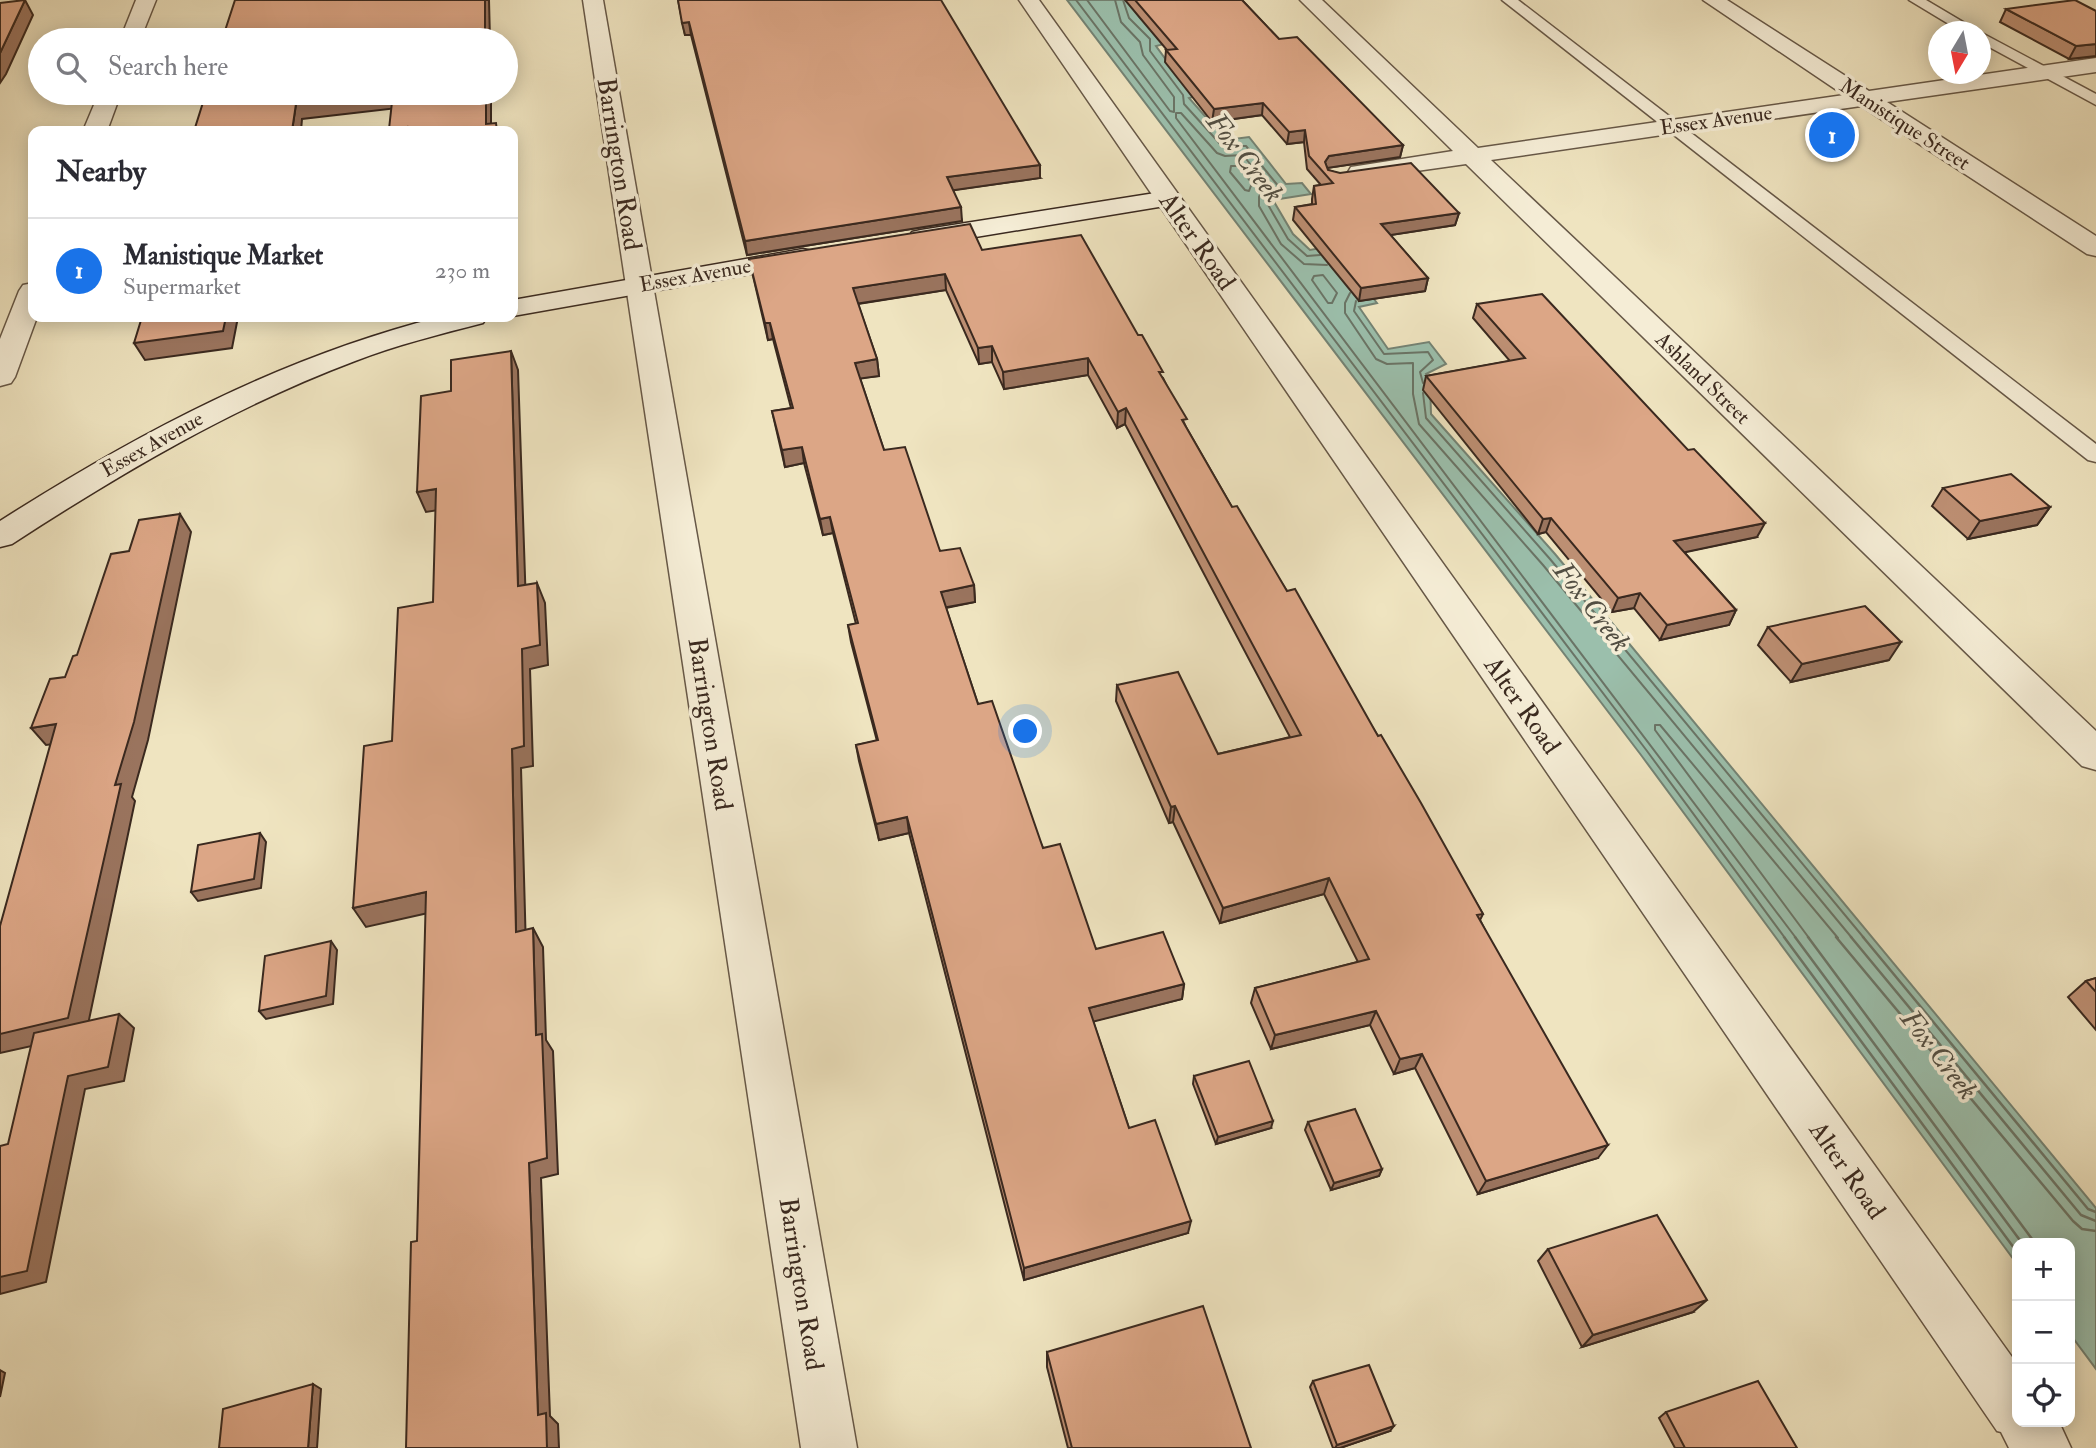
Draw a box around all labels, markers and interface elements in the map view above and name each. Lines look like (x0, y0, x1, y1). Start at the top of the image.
north arrow (1928, 21, 1991, 84)
search box (28, 28, 518, 105)
icon: search (52, 48, 90, 86)
text: Search here (108, 51, 228, 83)
street label: Manistique Street (1834, 72, 1975, 177)
street label: Barrington Road (590, 76, 648, 253)
street label: Essex Avenue (1658, 99, 1774, 142)
water label: Fox Creek (1197, 104, 1291, 210)
pin: 1 (1809, 109, 1855, 161)
text: Nearby (56, 153, 146, 190)
street label: Alter Road (1151, 186, 1242, 297)
text: Manistique Market (123, 240, 323, 272)
street label: Essex Avenue (637, 252, 753, 299)
text: 1 (75, 256, 83, 285)
text: 230 m (435, 256, 490, 285)
text: Supermarket (123, 272, 241, 301)
street label: Ashland Street (1649, 326, 1756, 430)
street label: Essex Avenue (96, 405, 208, 484)
water label: Fox Creek (1544, 553, 1638, 659)
street label: Barrington Road (681, 636, 739, 813)
street label: Alter Road (1476, 650, 1567, 761)
your location (1008, 714, 1042, 748)
water label: Fox Creek (1891, 1001, 1985, 1107)
street label: Alter Road (1801, 1115, 1892, 1226)
street label: Barrington Road (772, 1196, 830, 1373)
map controls (2012, 1238, 2075, 1427)
button: + (2012, 1238, 2075, 1301)
button: − (2012, 1301, 2075, 1364)
button: locate (2012, 1364, 2075, 1427)

